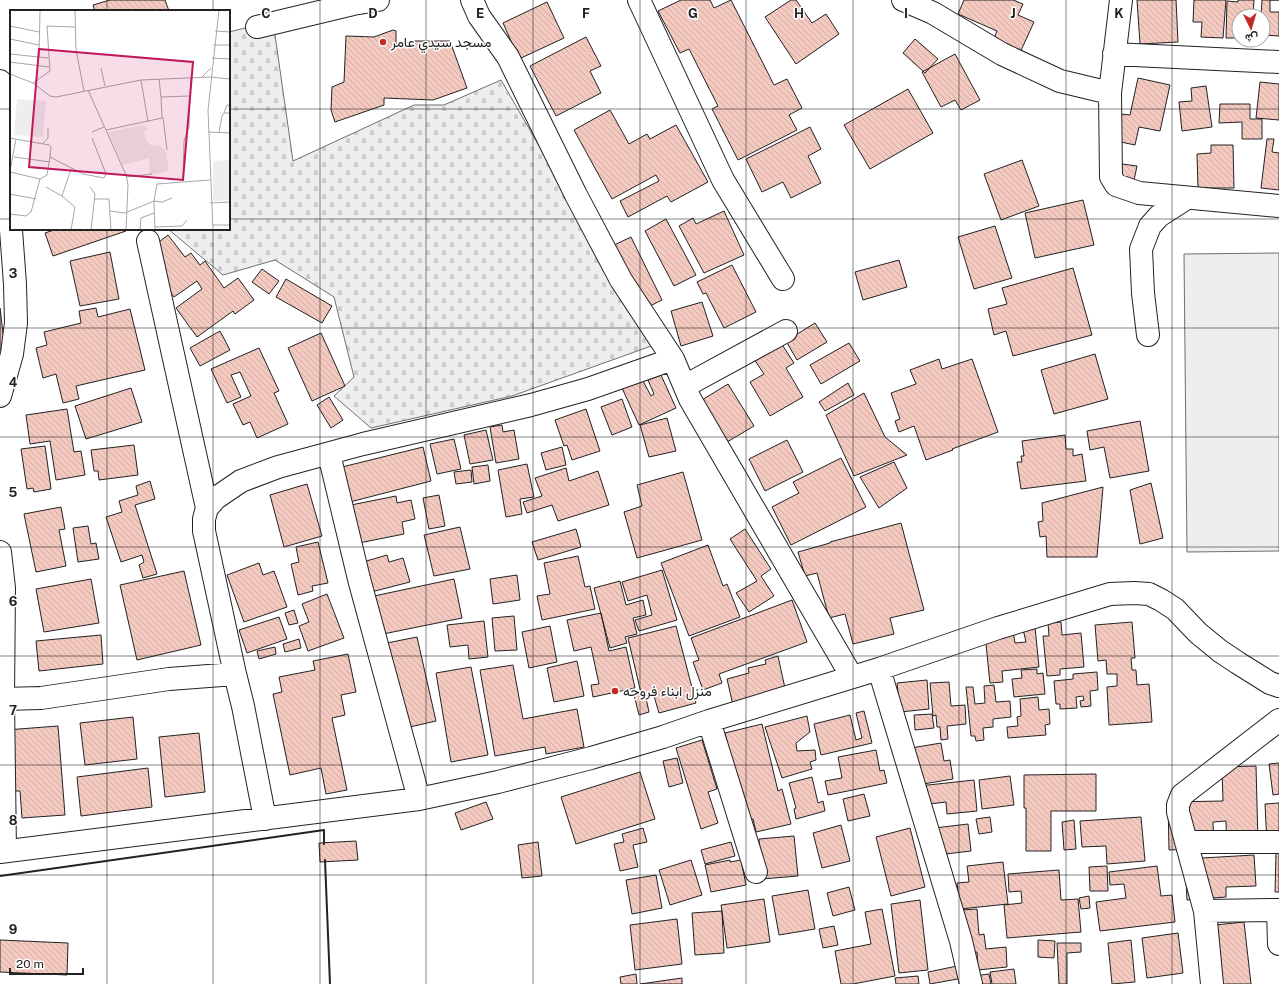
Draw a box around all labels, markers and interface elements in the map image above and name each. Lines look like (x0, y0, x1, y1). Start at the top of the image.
text: C (261, 6, 271, 21)
text: D (368, 6, 378, 21)
text: E (476, 6, 484, 21)
text: F (582, 6, 590, 21)
text: G (688, 6, 698, 21)
text: H (794, 6, 804, 21)
text: I (904, 6, 908, 21)
text: J (1010, 6, 1016, 21)
text: K (1114, 6, 1124, 21)
north arrow (1231, 8, 1271, 48)
inset map (10, 10, 230, 230)
text: ش (1245, 30, 1259, 45)
place label: مسجد سيدي عامر (390, 34, 491, 54)
marker: مسجد سيدي عامر (378, 37, 388, 47)
text: 3 (9, 266, 18, 281)
text: 4 (9, 375, 18, 390)
text: 5 (9, 485, 18, 500)
text: 6 (9, 594, 18, 609)
place label: منزل ابناء فروجه (623, 683, 712, 701)
marker: منزل ابناء فروجه (610, 686, 620, 696)
text: 7 (9, 703, 17, 718)
text: 8 (9, 813, 18, 828)
text: 9 (9, 922, 17, 937)
scale bar (10, 950, 83, 976)
text: 20 m (16, 957, 44, 971)

